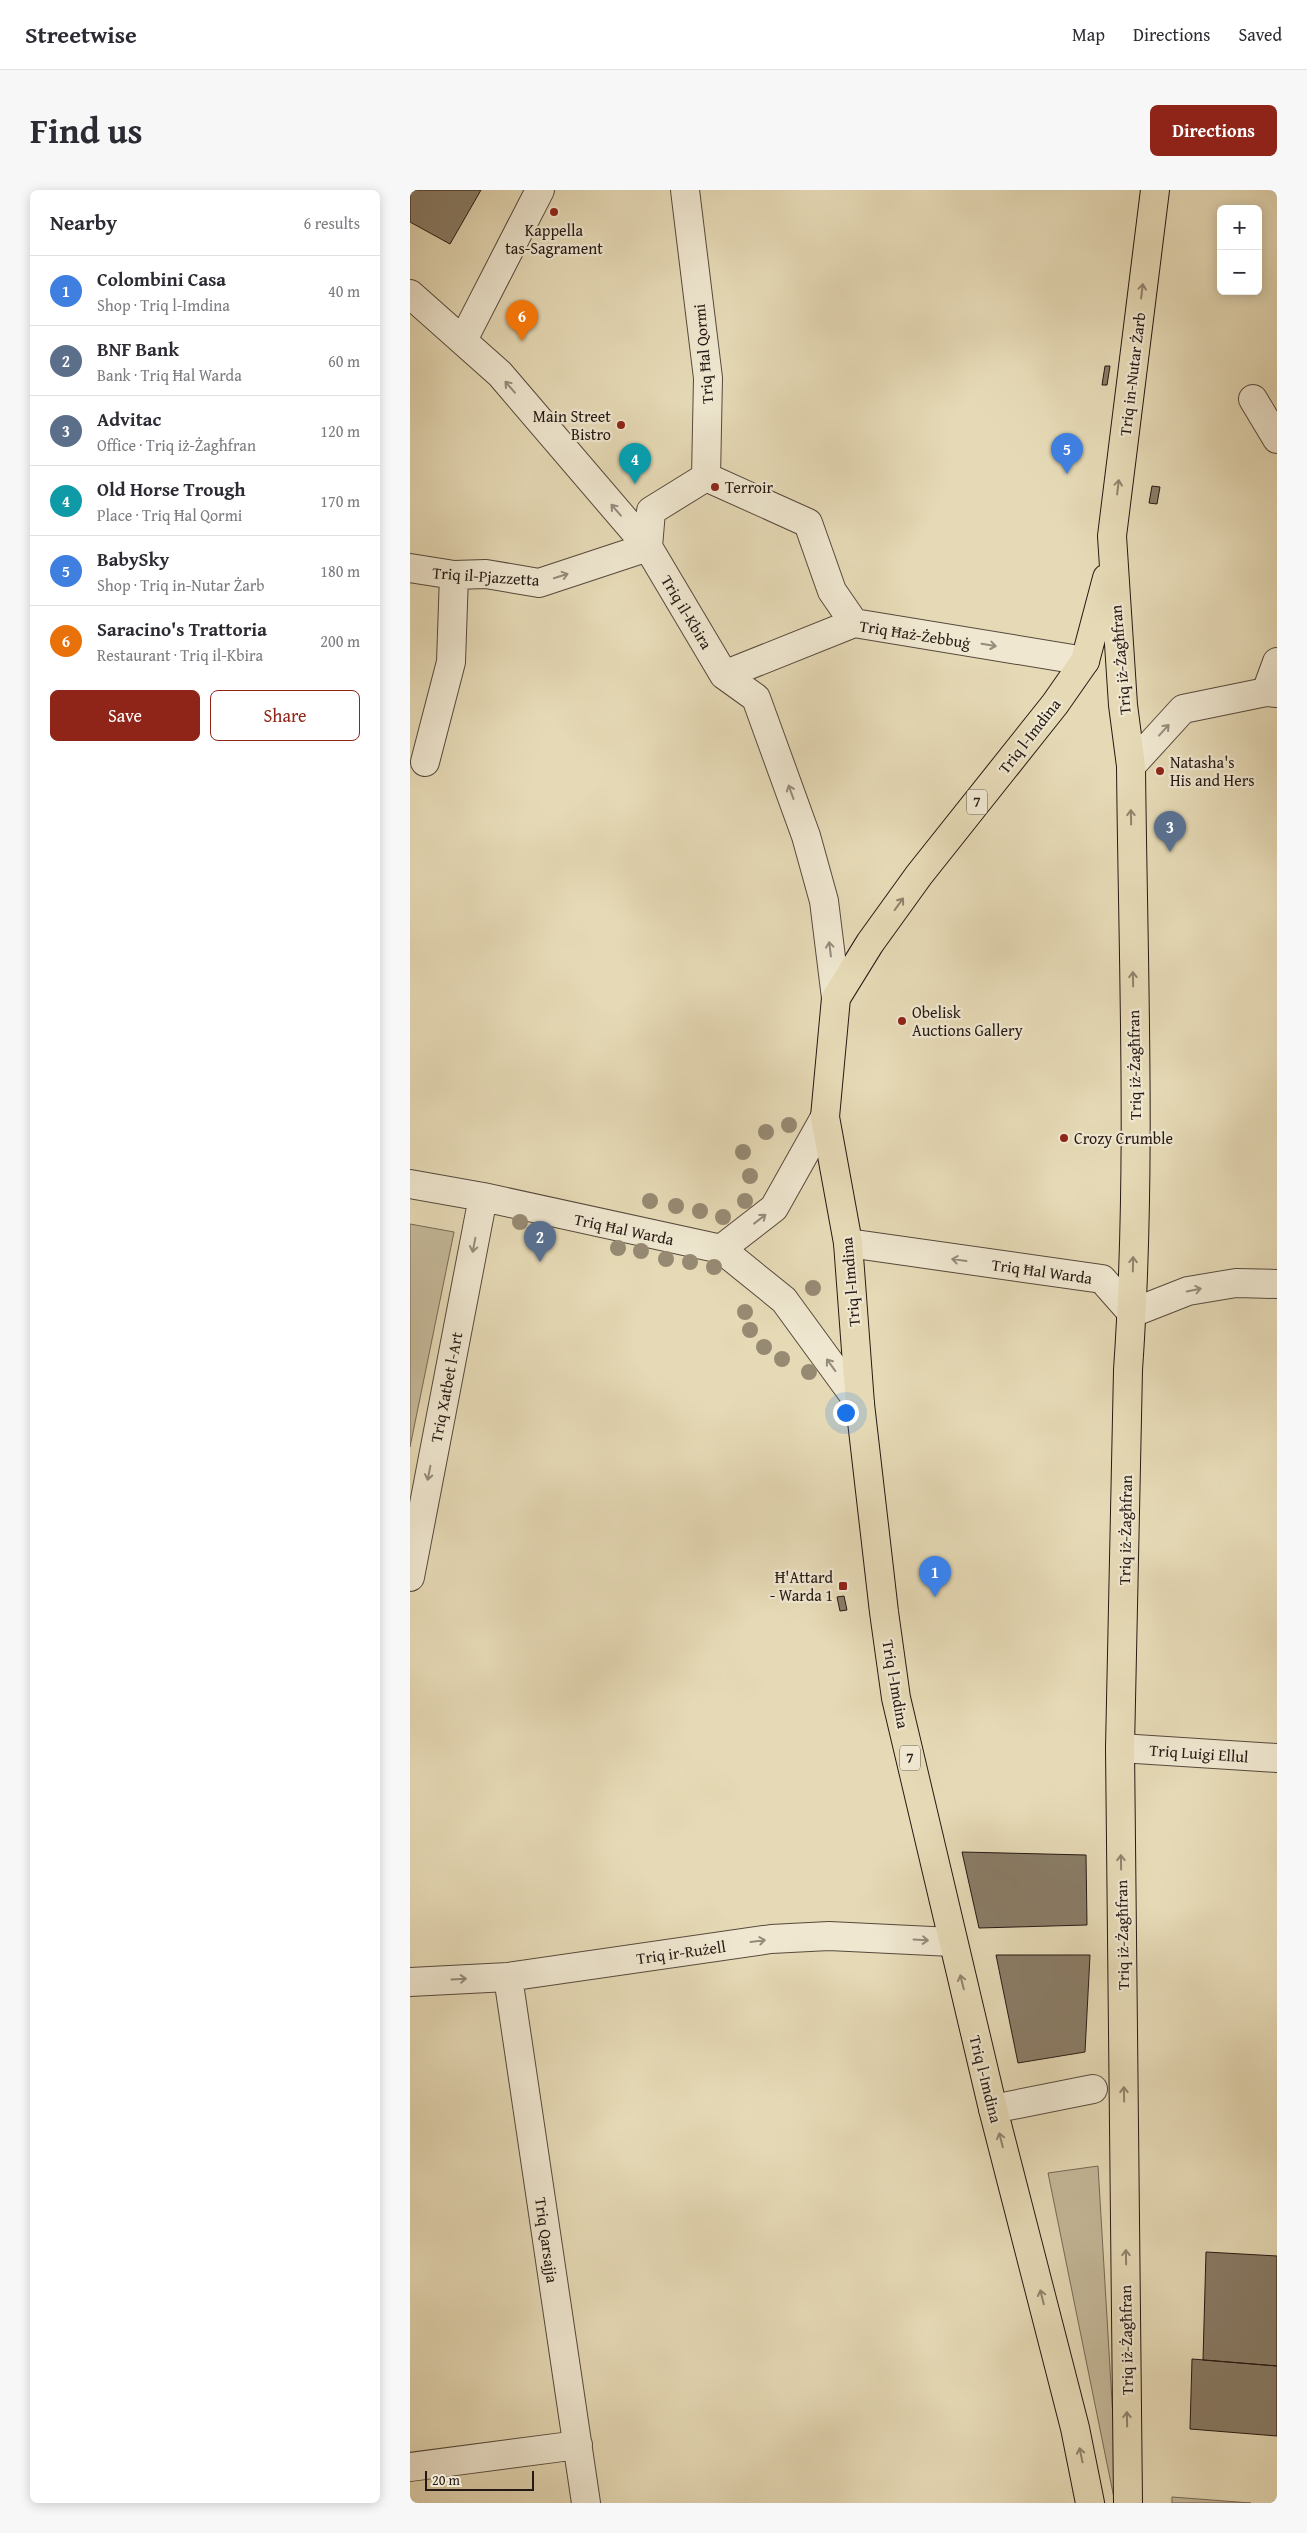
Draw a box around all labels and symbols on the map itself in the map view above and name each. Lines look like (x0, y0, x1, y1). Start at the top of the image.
marker: Kappella tas-Sagrament (548, 206, 560, 218)
place label: Kappella tas-Sagrament (505, 218, 603, 260)
one-way arrow (1137, 284, 1147, 300)
pin: 6 (506, 300, 538, 341)
street label: Triq Ħal Qormi (687, 303, 719, 405)
street label: Triq in-Nutar Żarb (1113, 311, 1151, 437)
one-way arrow (505, 380, 516, 393)
place label: Main Street Bistro (533, 404, 611, 446)
marker: Main Street Bistro (615, 419, 627, 431)
pin: 5 (1051, 433, 1083, 474)
pin: 4 (619, 443, 651, 484)
place label: Terroir (725, 475, 773, 499)
one-way arrow (1113, 479, 1123, 495)
marker: Terroir (709, 481, 721, 493)
one-way arrow (611, 504, 622, 517)
street label: Triq il-Pjazzetta (432, 560, 541, 592)
street label: Triq il-Kbira (655, 570, 719, 654)
one-way arrow (553, 571, 568, 580)
street label: Triq iż-Żagħfran (1103, 604, 1137, 716)
street label: Triq Ħaż-Żebbuġ (858, 613, 972, 655)
one-way arrow (980, 641, 996, 651)
street label: Triq l-Imdina (992, 693, 1066, 779)
one-way arrow (1158, 723, 1170, 736)
place label: Natasha's His and Hers (1170, 750, 1255, 792)
marker: Natasha's His and Hers (1154, 765, 1166, 777)
one-way arrow (785, 784, 795, 800)
road number: 7 (967, 790, 987, 814)
one-way arrow (1126, 809, 1136, 825)
pin: 3 (1154, 811, 1186, 852)
one-way arrow (893, 898, 904, 911)
one-way arrow (825, 942, 835, 958)
one-way arrow (1128, 971, 1138, 988)
place label: Obelisk Auctions Gallery (912, 1000, 1023, 1042)
street label: Triq iż-Żagħfran (1121, 1010, 1147, 1120)
marker: Obelisk Auctions Gallery (896, 1015, 908, 1027)
place label: Crozy Crumble (1074, 1126, 1173, 1150)
marker: Crozy Crumble (1058, 1132, 1070, 1144)
street label: Triq Ħal Warda (572, 1207, 676, 1251)
one-way arrow (753, 1213, 766, 1224)
pin: 2 (524, 1221, 556, 1262)
street label: Triq l-Imdina (834, 1236, 866, 1328)
one-way arrow (469, 1237, 478, 1253)
street label: Triq Ħal Warda (990, 1252, 1094, 1290)
one-way arrow (952, 1254, 968, 1264)
one-way arrow (1128, 1256, 1138, 1272)
one-way arrow (1185, 1285, 1201, 1294)
street label: Triq Xatbet l-Art (424, 1329, 469, 1444)
one-way arrow (826, 1358, 836, 1372)
your location (833, 1400, 859, 1426)
one-way arrow (424, 1465, 434, 1481)
street label: Triq iż-Żagħfran (1112, 1475, 1138, 1585)
pin: 1 (919, 1556, 951, 1597)
place label: Ħ'Attard - Warda 1 (770, 1565, 833, 1607)
marker: Ħ'Attard - Warda 1 (837, 1580, 849, 1592)
street label: Triq l-Imdina (876, 1638, 916, 1731)
street label: Triq Luigi Ellul (1149, 1738, 1250, 1768)
road number: 7 (900, 1746, 920, 1770)
one-way arrow (1117, 1854, 1126, 1870)
street label: Triq iż-Żagħfran (1109, 1880, 1135, 1990)
street label: Triq ir-Rużell (635, 1934, 728, 1970)
one-way arrow (750, 1935, 766, 1945)
one-way arrow (912, 1936, 928, 1945)
one-way arrow (450, 1975, 466, 1984)
one-way arrow (957, 1975, 966, 1991)
street label: Triq l-Imdina (964, 2033, 1009, 2126)
one-way arrow (1119, 2087, 1129, 2103)
one-way arrow (996, 2133, 1005, 2149)
street label: Triq Qarsajja (529, 2196, 565, 2285)
one-way arrow (1121, 2249, 1130, 2265)
street label: Triq iż-Żagħfran (1113, 2285, 1139, 2395)
one-way arrow (1037, 2290, 1046, 2306)
one-way arrow (1122, 2412, 1132, 2428)
one-way arrow (1076, 2448, 1085, 2464)
scale bar (425, 2468, 534, 2491)

